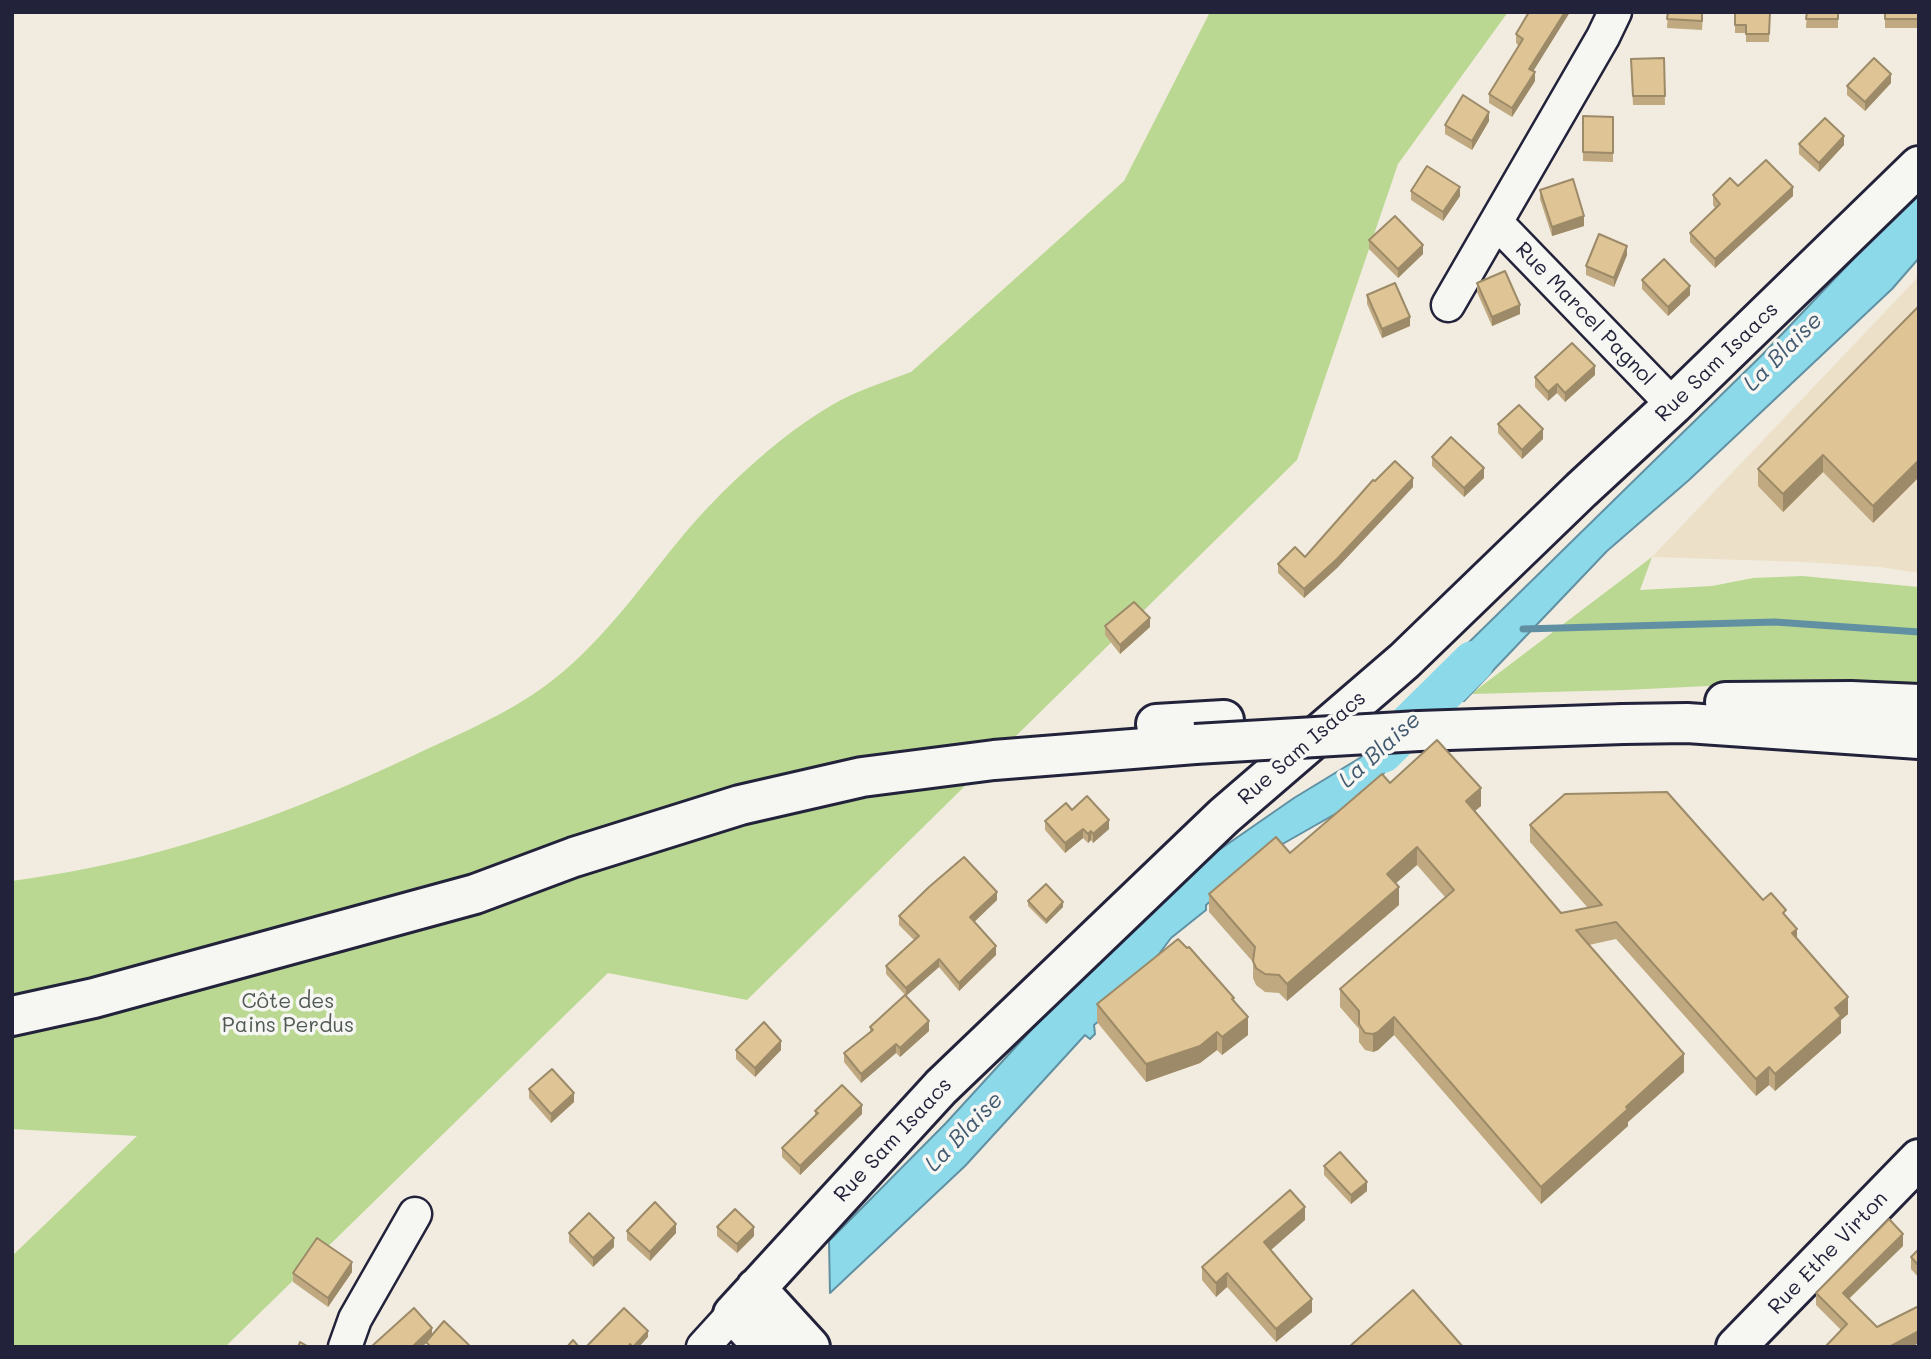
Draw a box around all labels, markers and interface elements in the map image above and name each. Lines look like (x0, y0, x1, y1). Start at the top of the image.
street label: Rue Marcel Pagnol (1510, 237, 1660, 391)
street label: Rue Sam Isaacs (1650, 297, 1784, 427)
water label: La Blaise (1738, 307, 1828, 397)
street label: Rue Sam Isaacs (1233, 686, 1371, 810)
water label: La Blaise (1333, 706, 1427, 794)
park label: Côte des Pains Perdus (222, 989, 354, 1039)
street label: Rue Sam Isaacs (829, 1072, 957, 1208)
water label: La Blaise (919, 1086, 1009, 1178)
street label: Rue Ethe Virton (1763, 1186, 1893, 1320)

